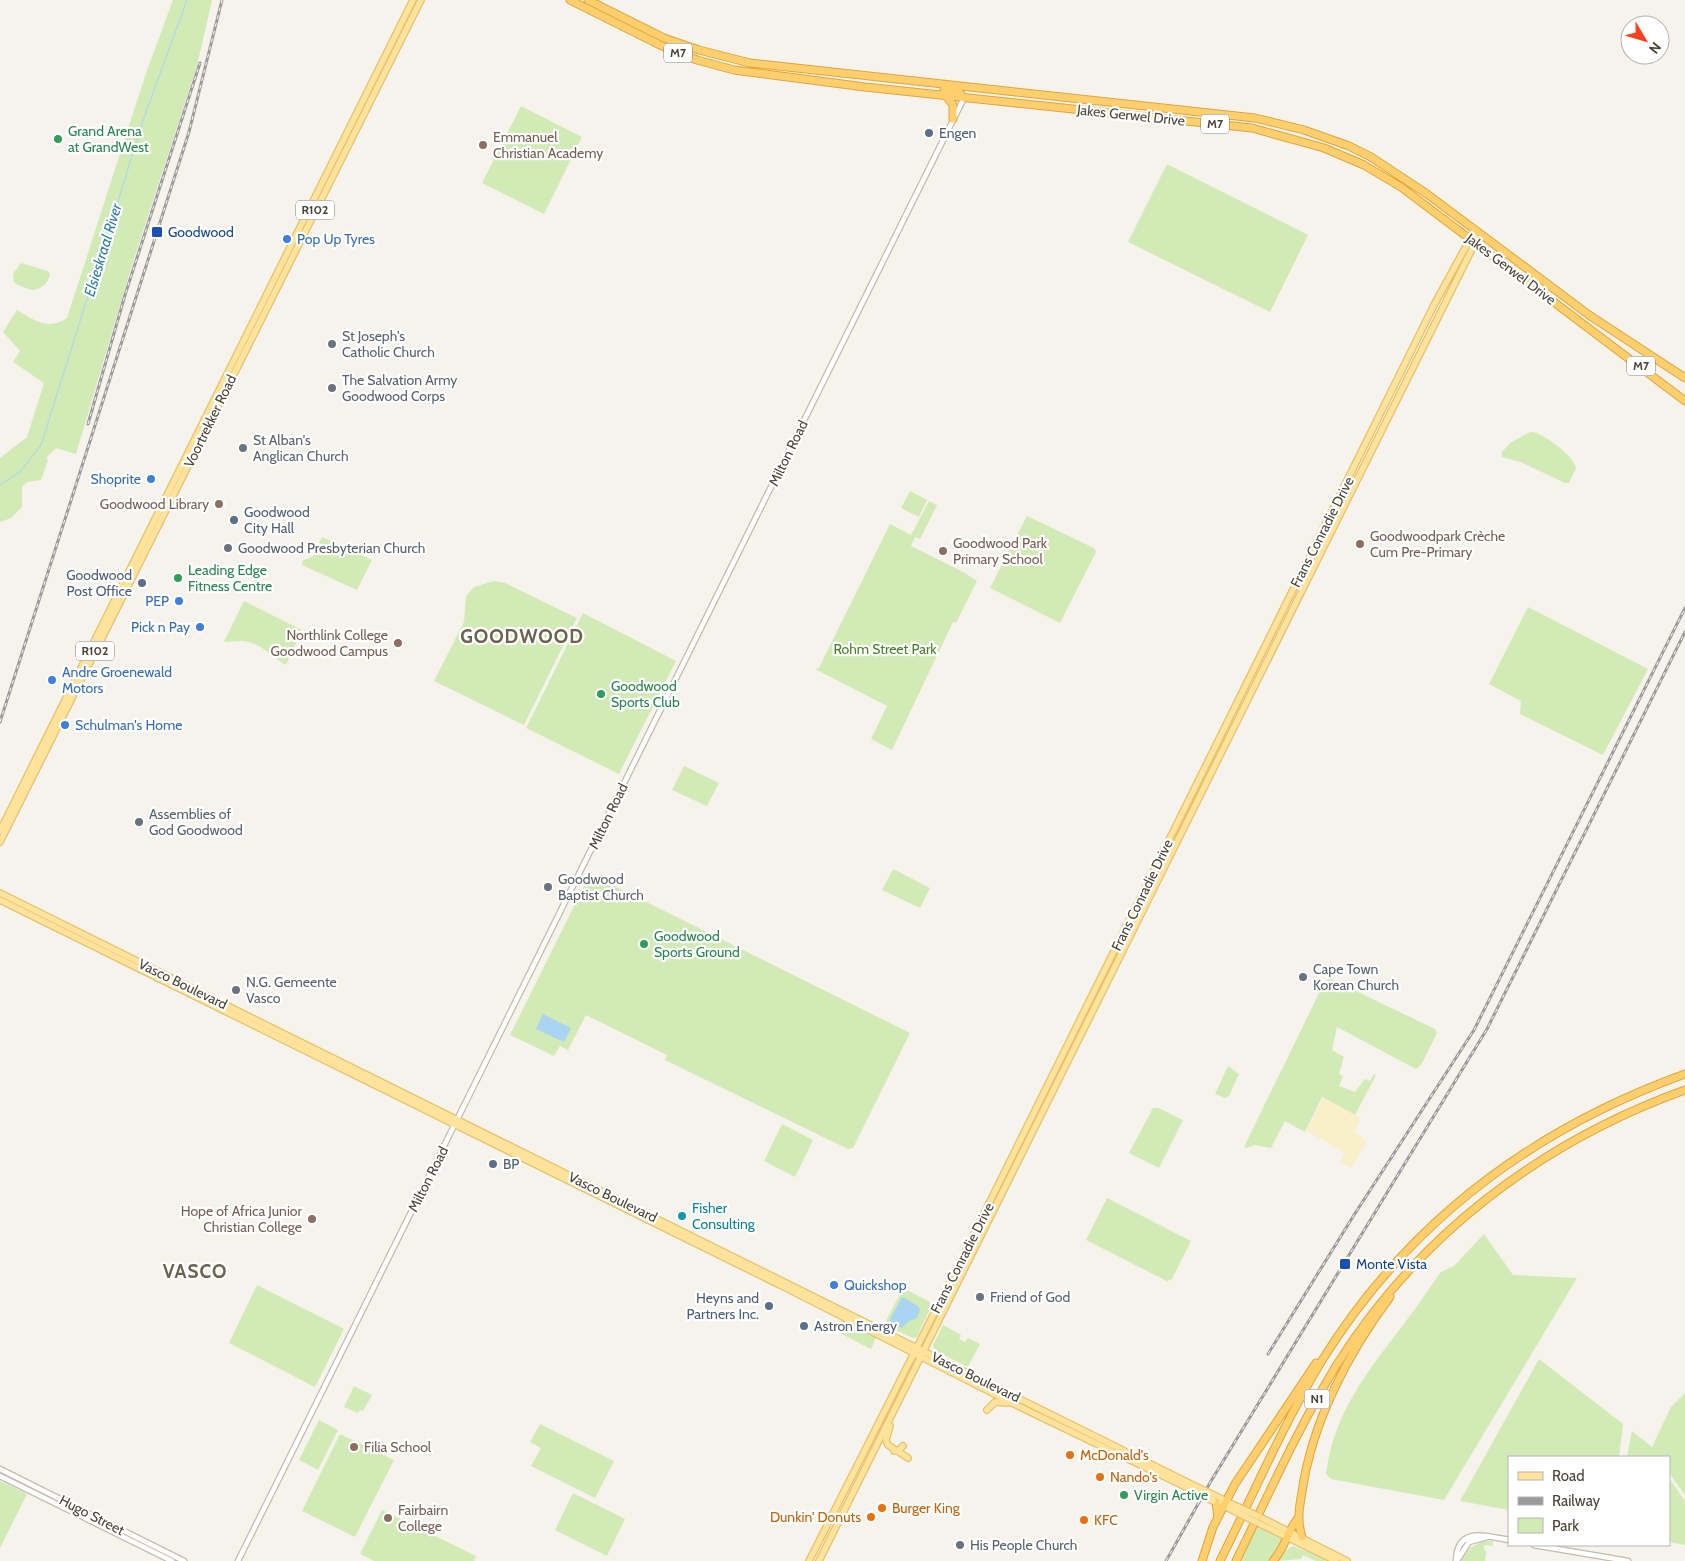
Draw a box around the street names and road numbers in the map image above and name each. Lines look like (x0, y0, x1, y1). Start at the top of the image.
road number: M7 (664, 44, 692, 62)
street label: Jakes Gerwel Drive (1075, 100, 1186, 130)
road number: M7 (1201, 115, 1229, 134)
road number: R102 (296, 200, 334, 220)
street label: Jakes Gerwel Drive (1462, 229, 1560, 309)
road number: M7 (1627, 356, 1655, 376)
street label: Voortrekker Road (180, 372, 240, 470)
street label: Milton Road (764, 417, 812, 489)
street label: Frans Conradie Drive (1286, 474, 1358, 590)
road number: R102 (76, 641, 114, 660)
street label: Milton Road (584, 780, 632, 852)
street label: Frans Conradie Drive (1107, 836, 1177, 954)
street label: Vasco Boulevard (136, 955, 230, 1013)
street label: Milton Road (404, 1143, 452, 1215)
street label: Vasco Boulevard (566, 1168, 660, 1226)
street label: Frans Conradie Drive (926, 1200, 998, 1316)
street label: Vasco Boulevard (929, 1348, 1023, 1406)
road number: N1 (1304, 1390, 1330, 1408)
street label: Hugo Street (56, 1491, 128, 1539)

